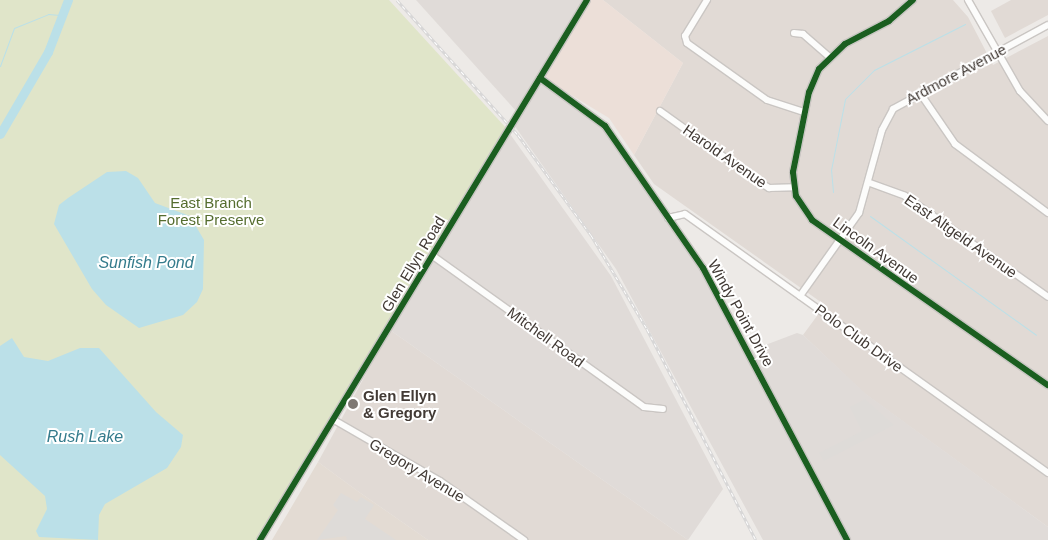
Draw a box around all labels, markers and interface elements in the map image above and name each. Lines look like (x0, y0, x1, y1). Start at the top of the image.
street label: Ardmore Avenue (902, 40, 1010, 108)
street label: Harold Avenue (679, 120, 771, 192)
street label: East Altgeld Avenue (901, 190, 1021, 282)
park label: East Branch Forest Preserve (158, 193, 264, 228)
street label: Glen Ellyn Road (377, 213, 449, 315)
street label: Lincoln Avenue (829, 213, 923, 287)
water label: Sunfish Pond (98, 253, 194, 273)
street label: Windy Point Drive (704, 257, 778, 369)
street label: Polo Club Drive (812, 300, 906, 376)
street label: Mitchell Road (504, 303, 588, 371)
place label: Glen Ellyn & Gregory (363, 386, 436, 421)
marker: Glen Ellyn & Gregory (347, 398, 359, 410)
water label: Rush Lake (47, 427, 123, 447)
street label: Gregory Avenue (366, 434, 468, 506)

